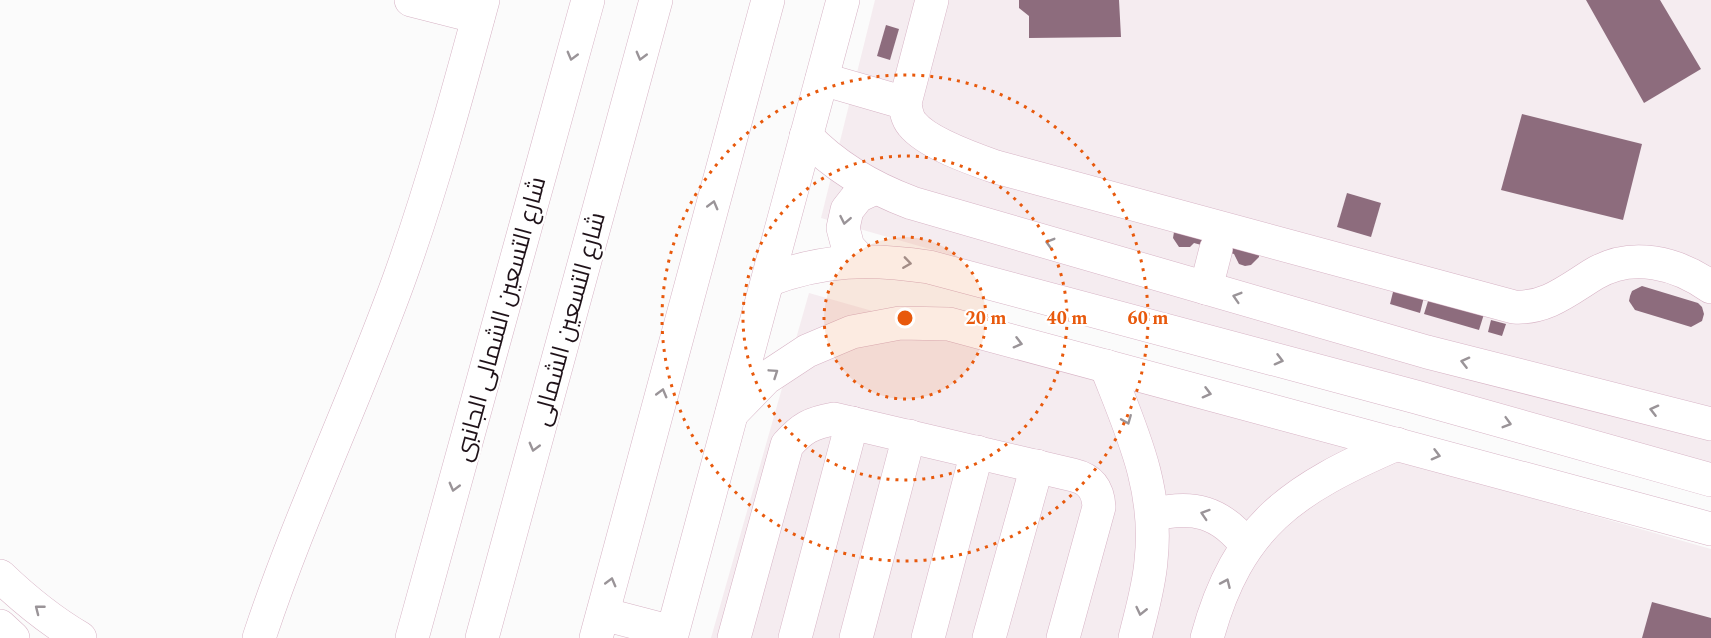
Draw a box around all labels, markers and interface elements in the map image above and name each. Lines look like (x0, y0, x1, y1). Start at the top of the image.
one-way arrow (567, 51, 579, 61)
one-way arrow (636, 51, 648, 61)
street label: شارع التسعين الشمالى الجانبى (446, 173, 556, 466)
one-way arrow (705, 200, 718, 210)
street label: شارع التسعين الشمالى (524, 208, 616, 430)
one-way arrow (839, 214, 852, 224)
one-way arrow (1045, 238, 1056, 250)
one-way arrow (903, 257, 912, 269)
one-way arrow (1232, 292, 1243, 304)
text: 20 m (966, 305, 1006, 332)
text: 40 m (1047, 305, 1087, 332)
text: 60 m (1128, 305, 1168, 332)
centre of rings (895, 308, 915, 328)
one-way arrow (1013, 335, 1023, 348)
one-way arrow (1274, 353, 1284, 366)
one-way arrow (1460, 356, 1470, 369)
one-way arrow (768, 368, 778, 380)
one-way arrow (1201, 386, 1212, 398)
one-way arrow (655, 388, 667, 399)
one-way arrow (1649, 404, 1659, 417)
one-way arrow (1120, 415, 1133, 425)
one-way arrow (1502, 416, 1512, 428)
one-way arrow (529, 441, 541, 452)
one-way arrow (1430, 447, 1440, 460)
one-way arrow (448, 482, 461, 492)
one-way arrow (1200, 509, 1211, 521)
one-way arrow (604, 577, 617, 587)
one-way arrow (1219, 578, 1231, 589)
one-way arrow (34, 605, 45, 616)
one-way arrow (1136, 605, 1149, 615)

